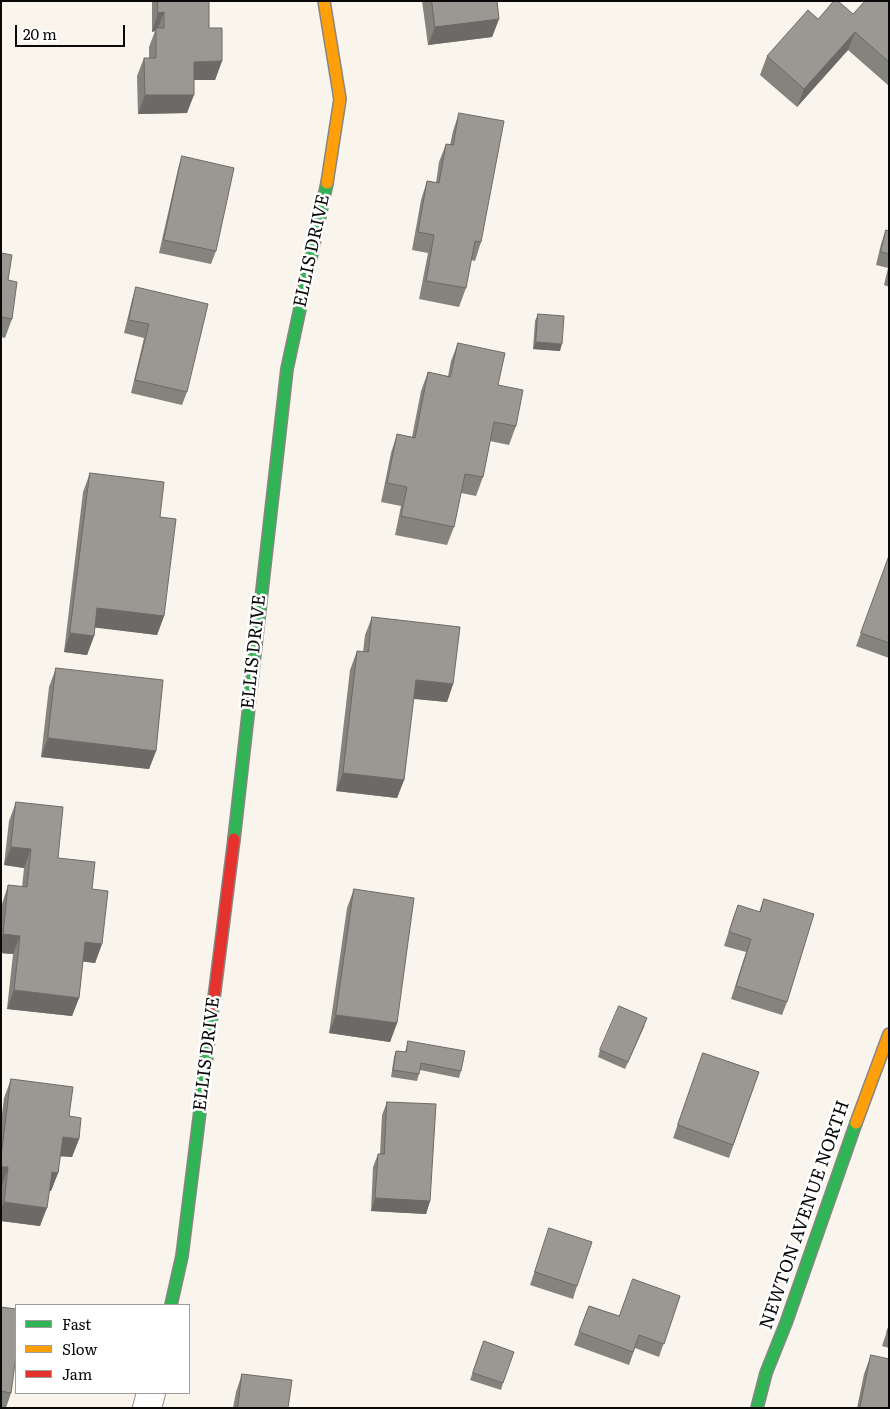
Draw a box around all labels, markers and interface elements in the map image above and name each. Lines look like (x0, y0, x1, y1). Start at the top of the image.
scale bar (18, 15, 128, 47)
text: 20 m (23, 22, 57, 45)
street label: ELLIS DRIVE (289, 192, 335, 310)
street label: ELLIS DRIVE (237, 594, 271, 710)
street label: ELLIS DRIVE (189, 996, 225, 1112)
street label: NEWTON AVENUE NORTH (756, 1098, 854, 1332)
legend (15, 1304, 190, 1394)
text: Fast (62, 1312, 91, 1335)
text: Slow (62, 1337, 97, 1360)
text: Jam (62, 1362, 92, 1385)

